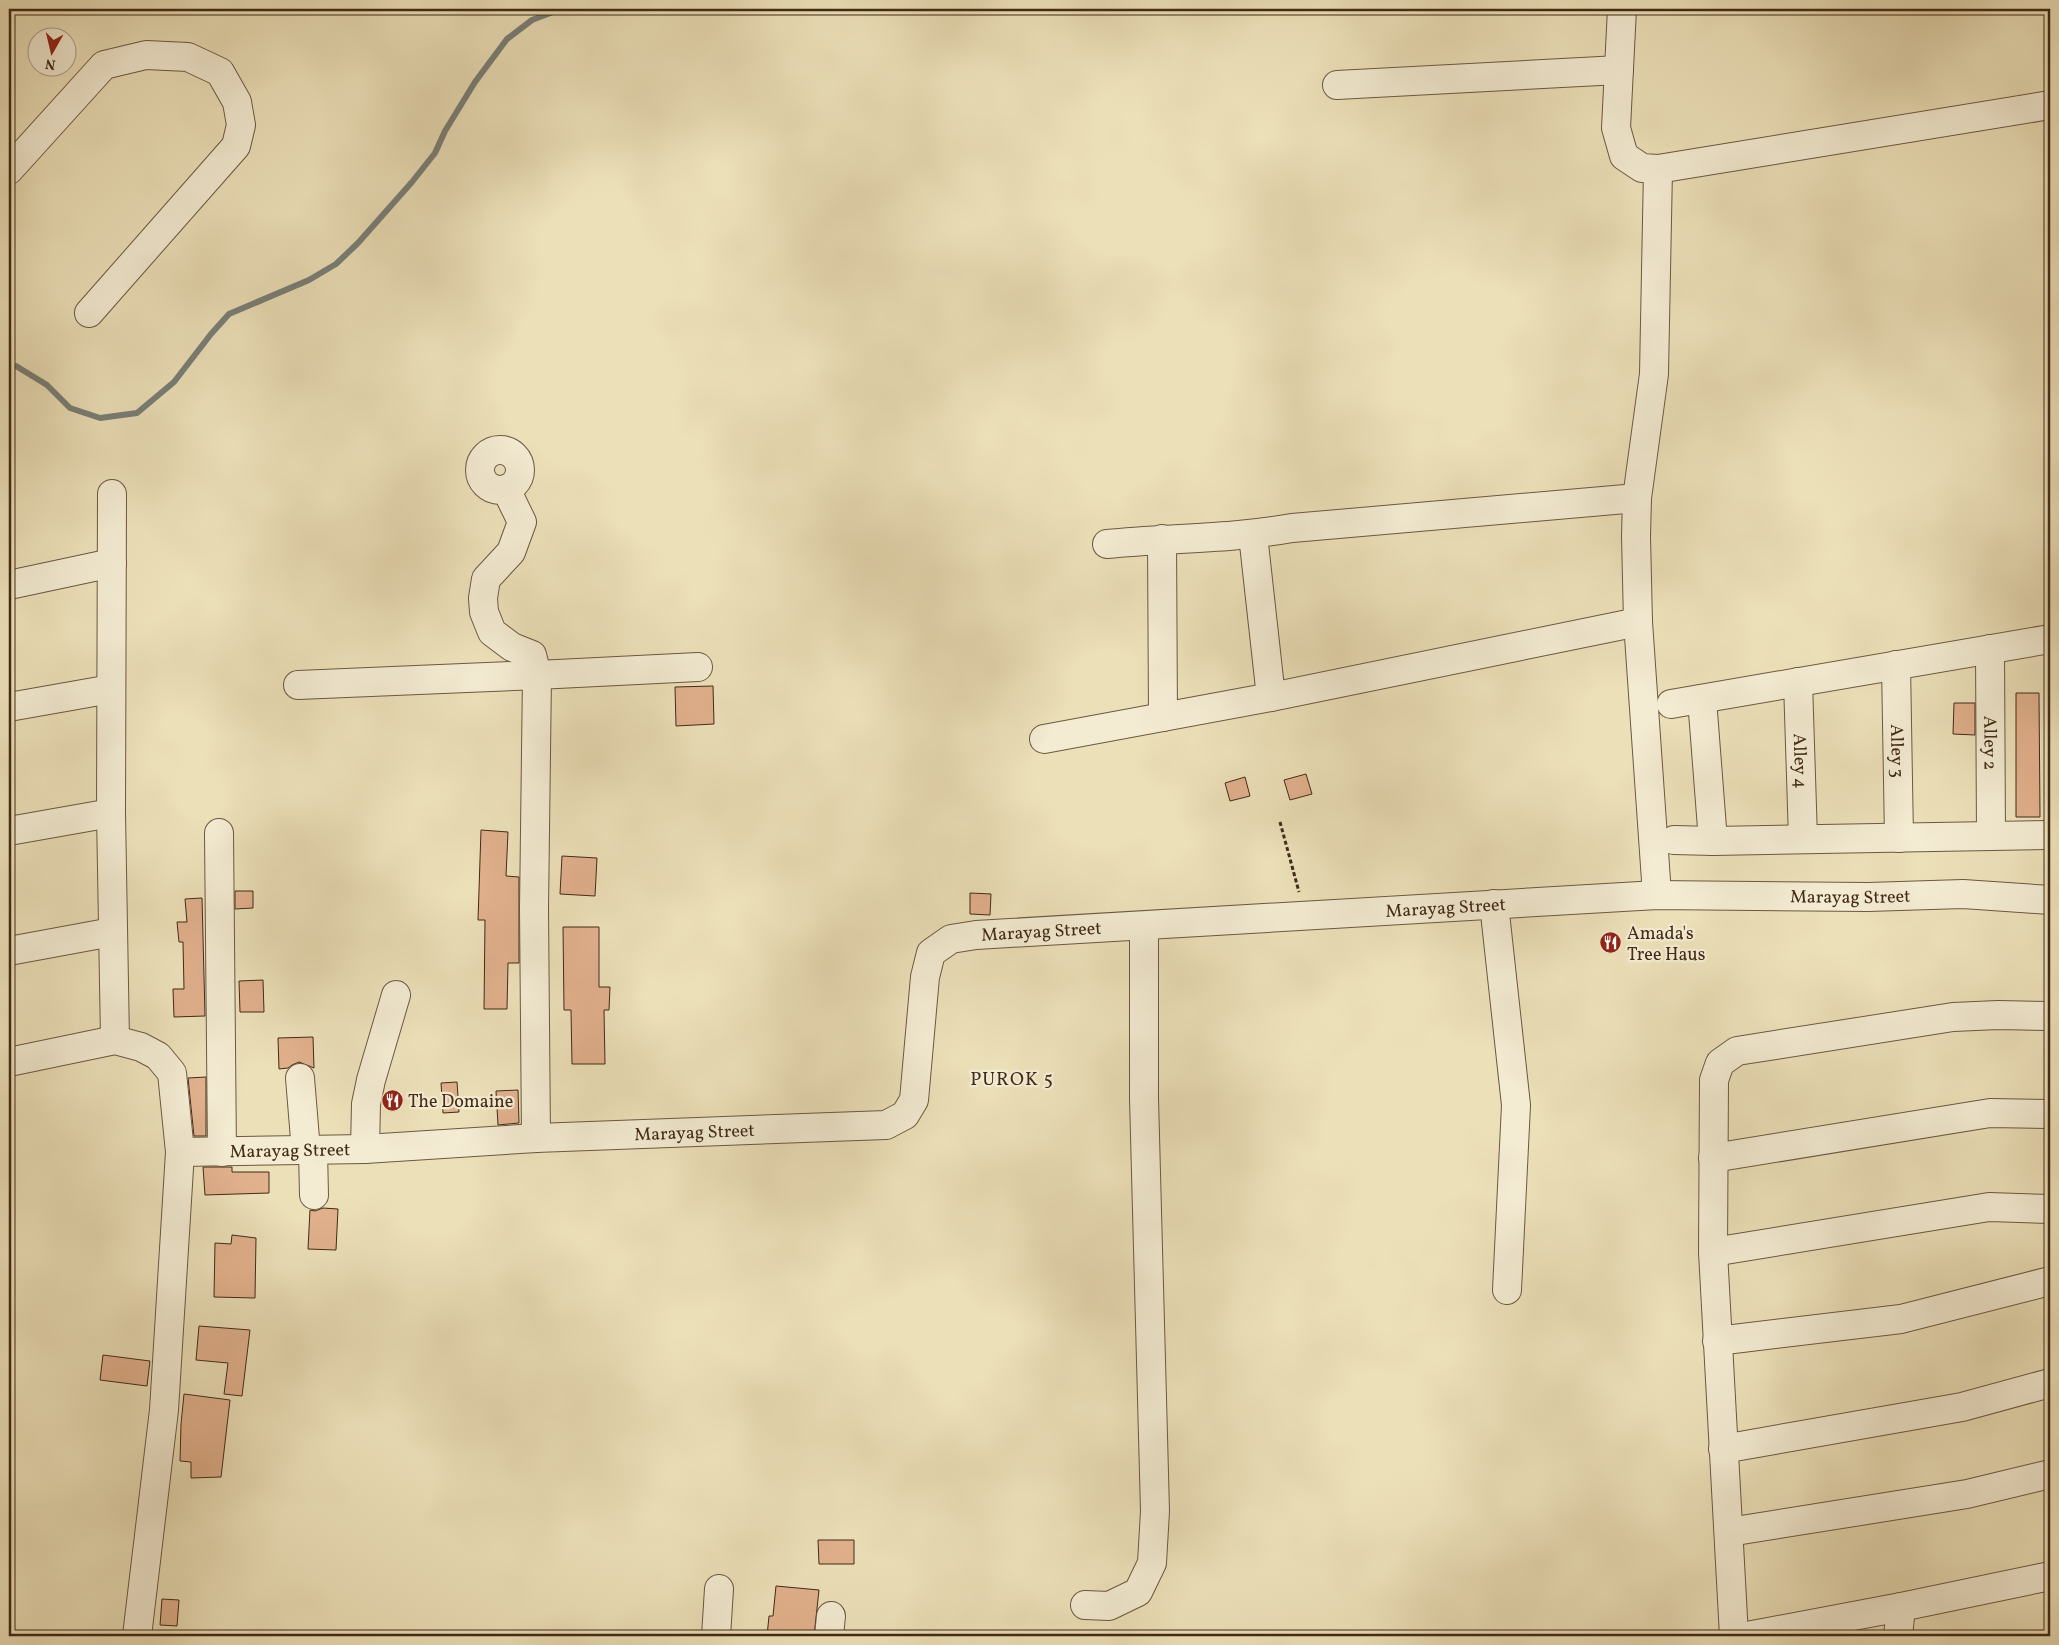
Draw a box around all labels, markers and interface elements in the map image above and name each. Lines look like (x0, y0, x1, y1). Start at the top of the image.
north arrow (28, 28, 78, 78)
text: N (44, 53, 57, 74)
street label: Alley 2 (1976, 716, 2002, 770)
street label: Alley 3 (1883, 724, 1909, 778)
street label: Alley 4 (1786, 733, 1812, 789)
street label: Marayag Street (1790, 885, 1911, 911)
street label: Marayag Street (1385, 893, 1507, 925)
street label: Marayag Street (981, 917, 1102, 949)
place label: Amada's Tree Haus (1627, 922, 1705, 968)
restaurant icon: Amada's Tree Haus (1599, 931, 1623, 955)
district label: PUROK 5 (970, 1067, 1054, 1093)
restaurant icon: The Domaine (380, 1089, 404, 1113)
place label: The Domaine (408, 1090, 513, 1115)
street label: Marayag Street (634, 1119, 755, 1148)
street label: Marayag Street (230, 1138, 350, 1165)

